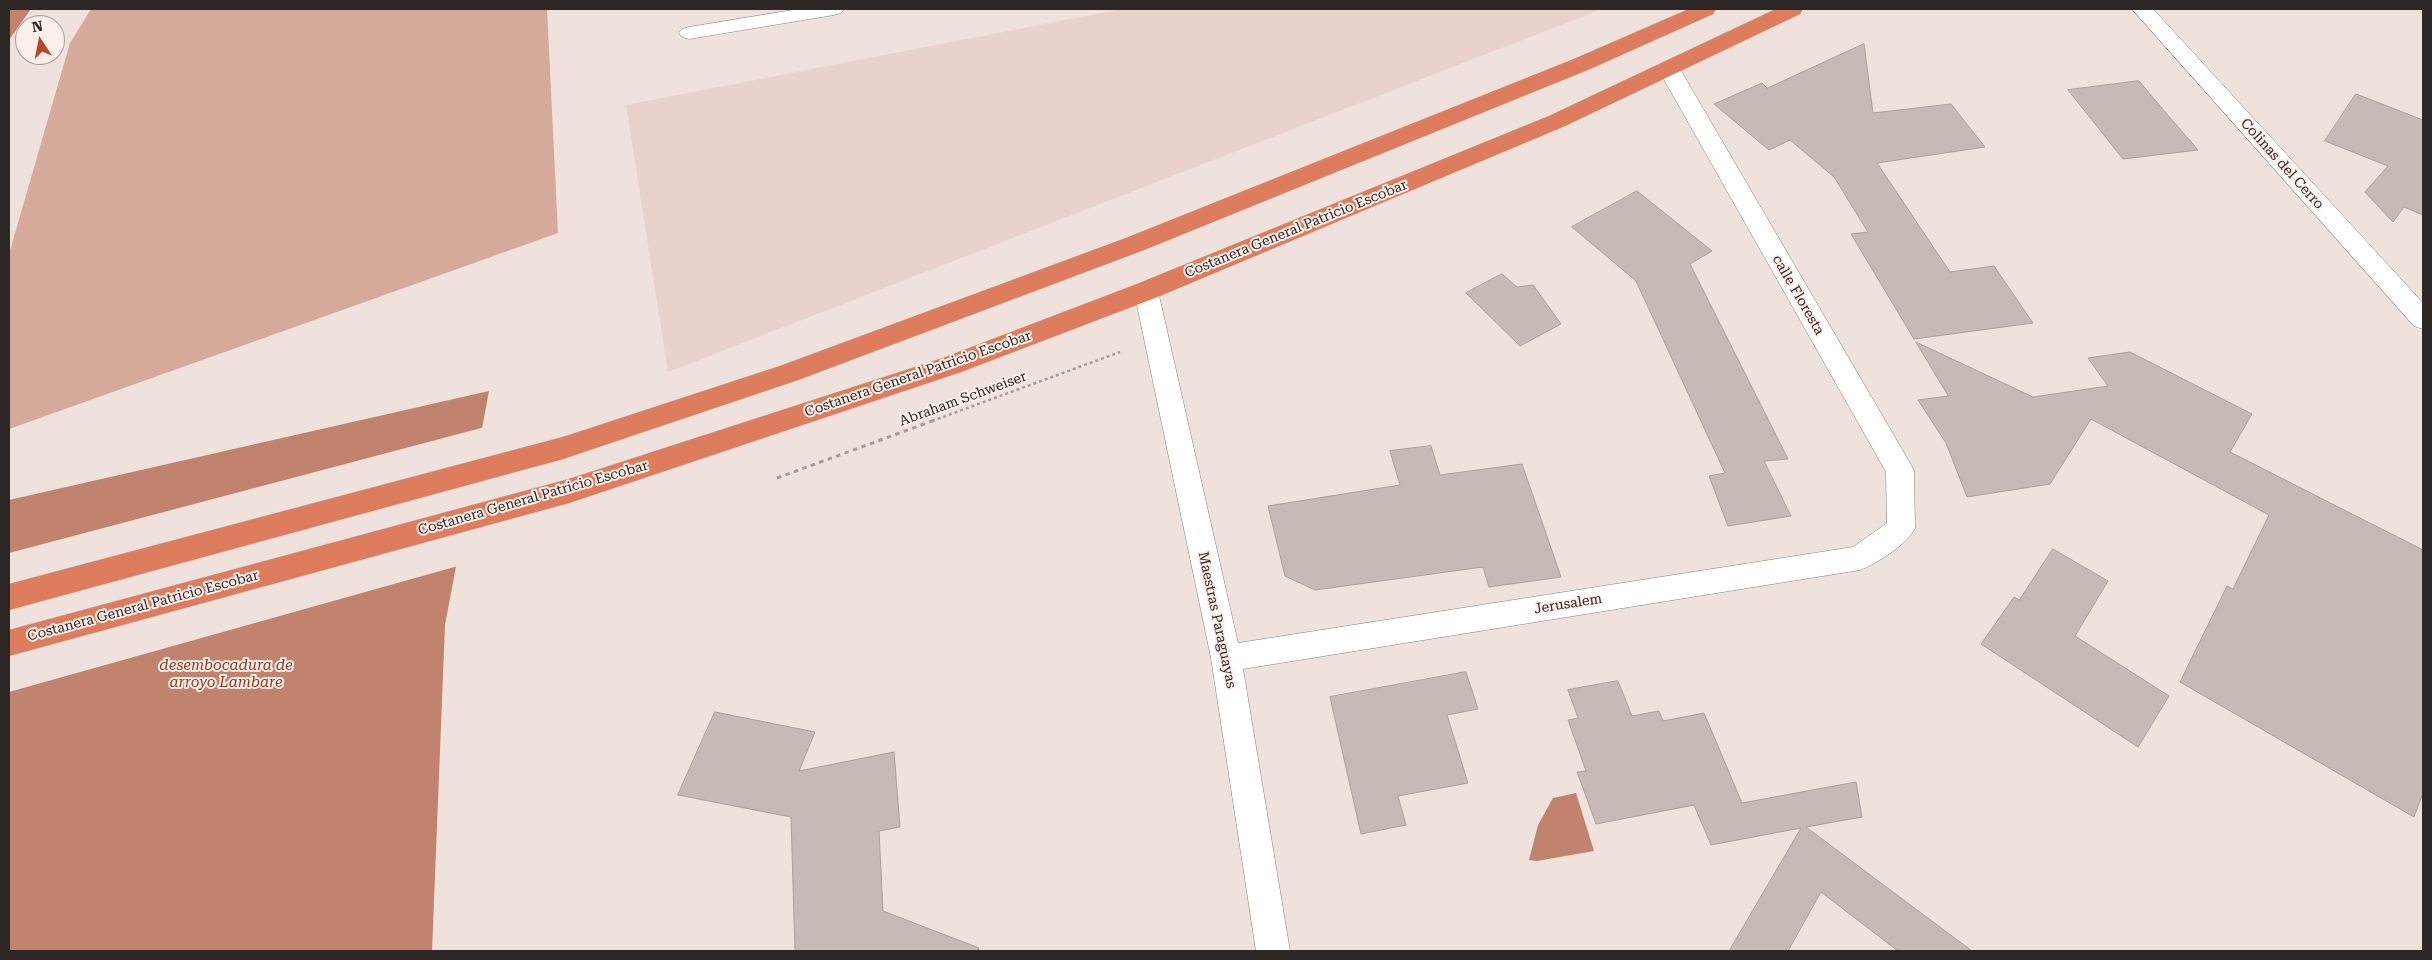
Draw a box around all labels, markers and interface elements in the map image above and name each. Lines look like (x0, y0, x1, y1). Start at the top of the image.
north arrow (15, 15, 65, 65)
text: N (31, 17, 44, 35)
street label: Colinas del Cerro (2237, 115, 2327, 213)
street label: Costanera General Patricio Escobar (1182, 177, 1410, 281)
street label: calle Floresta (1768, 252, 1828, 338)
street label: Costanera General Patricio Escobar (803, 327, 1033, 421)
street label: Abraham Schweiser (897, 368, 1029, 430)
street label: Costanera General Patricio Escobar (416, 457, 650, 539)
street label: Maestras Paraguayas (1194, 550, 1240, 690)
street label: Costanera General Patricio Escobar (26, 567, 260, 645)
street label: Jerusalem (1533, 590, 1603, 618)
water label: desembocadura de arroyo Lambare (159, 657, 293, 692)

